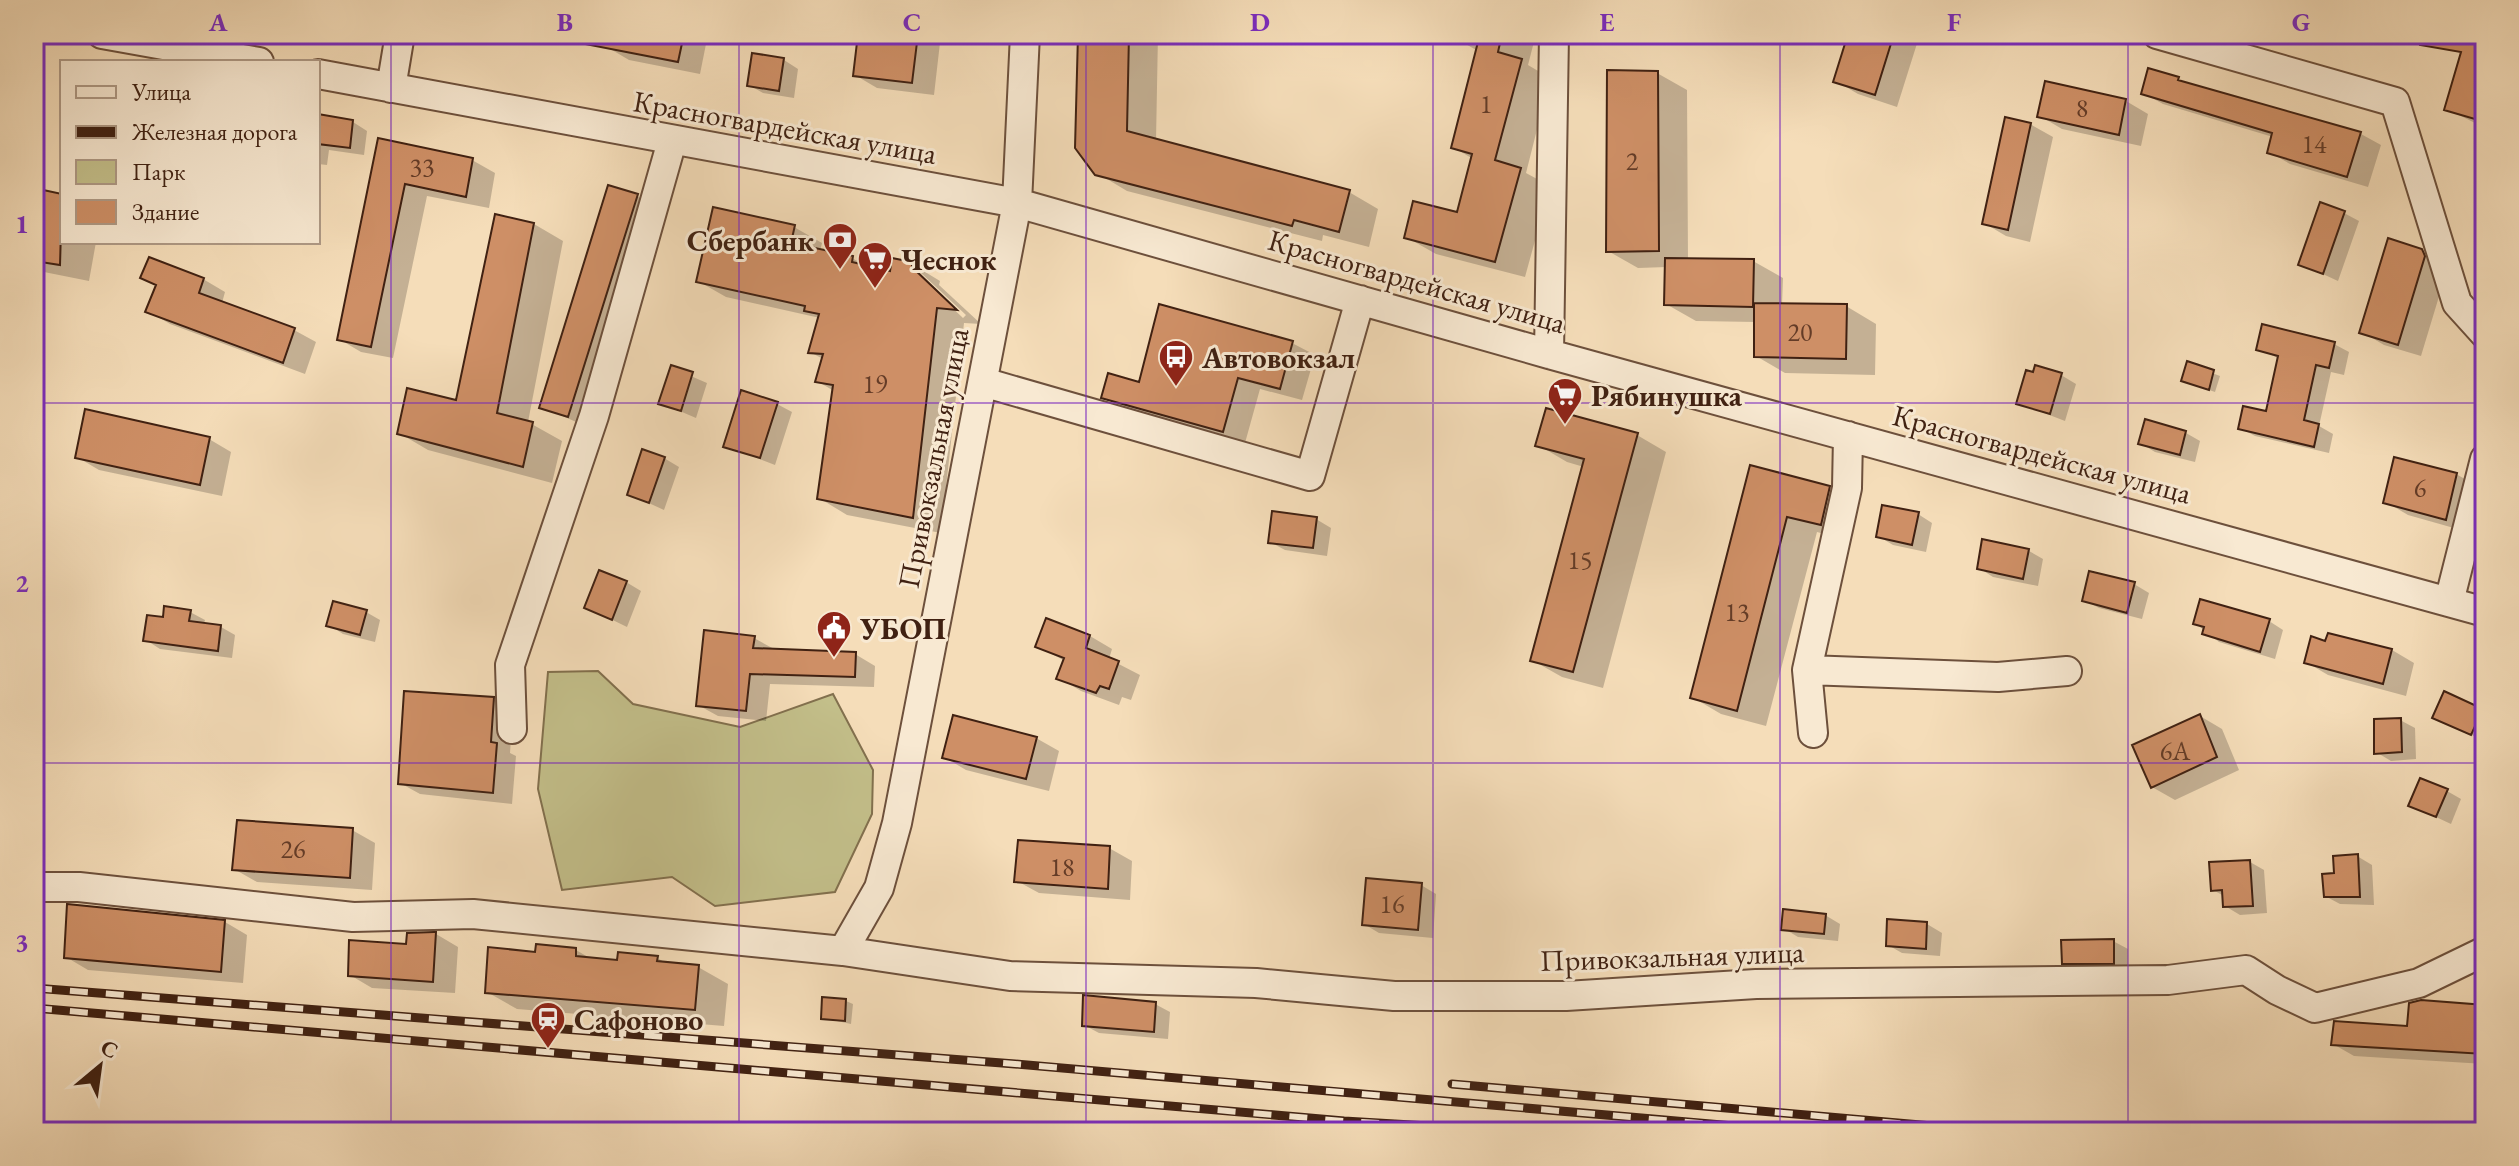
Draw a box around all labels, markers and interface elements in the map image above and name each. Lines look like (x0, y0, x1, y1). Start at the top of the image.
text: A (208, 5, 228, 39)
text: B (557, 5, 573, 39)
text: C (903, 5, 921, 39)
text: D (1250, 5, 1270, 39)
text: E (1600, 5, 1615, 39)
text: F (1947, 5, 1961, 39)
text: G (2292, 5, 2311, 39)
legend (60, 60, 320, 244)
text: Улица (131, 76, 191, 107)
street label: Красногвардейская улица (630, 81, 940, 173)
house number: 1 (1480, 87, 1492, 121)
house number: 8 (2076, 91, 2088, 125)
text: Железная дорога (131, 116, 298, 147)
house number: 14 (2302, 127, 2327, 161)
house number: 2 (1626, 144, 1639, 178)
house number: 33 (410, 150, 434, 184)
text: Парк (132, 156, 186, 187)
text: Здание (132, 196, 199, 227)
text: 1 (15, 207, 29, 241)
street label: Красногвардейская улица (1264, 220, 1570, 342)
place label: Сбербанк (687, 221, 814, 260)
bank icon: Сбербанк (821, 221, 859, 271)
supermarket icon: Чеснок (856, 240, 894, 290)
place label: Чеснок (901, 240, 997, 279)
house number: 20 (1788, 315, 1812, 349)
street label: Привокзальная улица (889, 324, 977, 592)
bus stop icon: Автовокзал (1157, 338, 1195, 388)
place label: Автовокзал (1201, 338, 1355, 377)
house number: 19 (863, 367, 888, 401)
supermarket icon: Рябинушка (1546, 376, 1584, 426)
place label: Рябинушка (1591, 376, 1743, 415)
street label: Красногвардейская улица (1888, 395, 2196, 513)
house number: 6 (2414, 471, 2426, 505)
house number: 15 (1568, 543, 1592, 577)
text: 2 (15, 566, 29, 600)
house number: 13 (1725, 595, 1749, 629)
public building icon: УБОП (815, 609, 853, 659)
place label: УБОП (859, 609, 946, 648)
house number: 6А (2160, 734, 2191, 768)
house number: 26 (281, 832, 305, 866)
house number: 18 (1050, 850, 1074, 884)
house number: 16 (1380, 887, 1404, 921)
text: 3 (15, 925, 29, 959)
street label: Привокзальная улица (1539, 932, 1805, 980)
station icon: Сафоново (529, 1000, 567, 1050)
place label: Сафоново (574, 1000, 703, 1039)
north arrow (60, 1026, 140, 1106)
text: С (96, 1032, 123, 1065)

